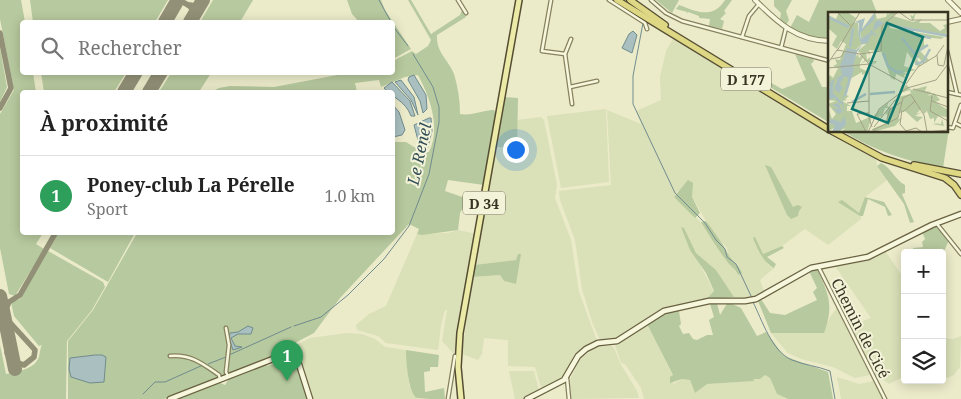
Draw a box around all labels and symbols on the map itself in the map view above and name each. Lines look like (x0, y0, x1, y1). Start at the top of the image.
inset map (828, 12, 948, 132)
road number: D 177 (721, 68, 771, 90)
water label: Le Renel (401, 121, 436, 188)
your location (503, 137, 529, 163)
road number: D 34 (463, 192, 505, 214)
street label: Chemin de Cicé (827, 275, 895, 381)
pin: 1 (271, 340, 303, 381)

